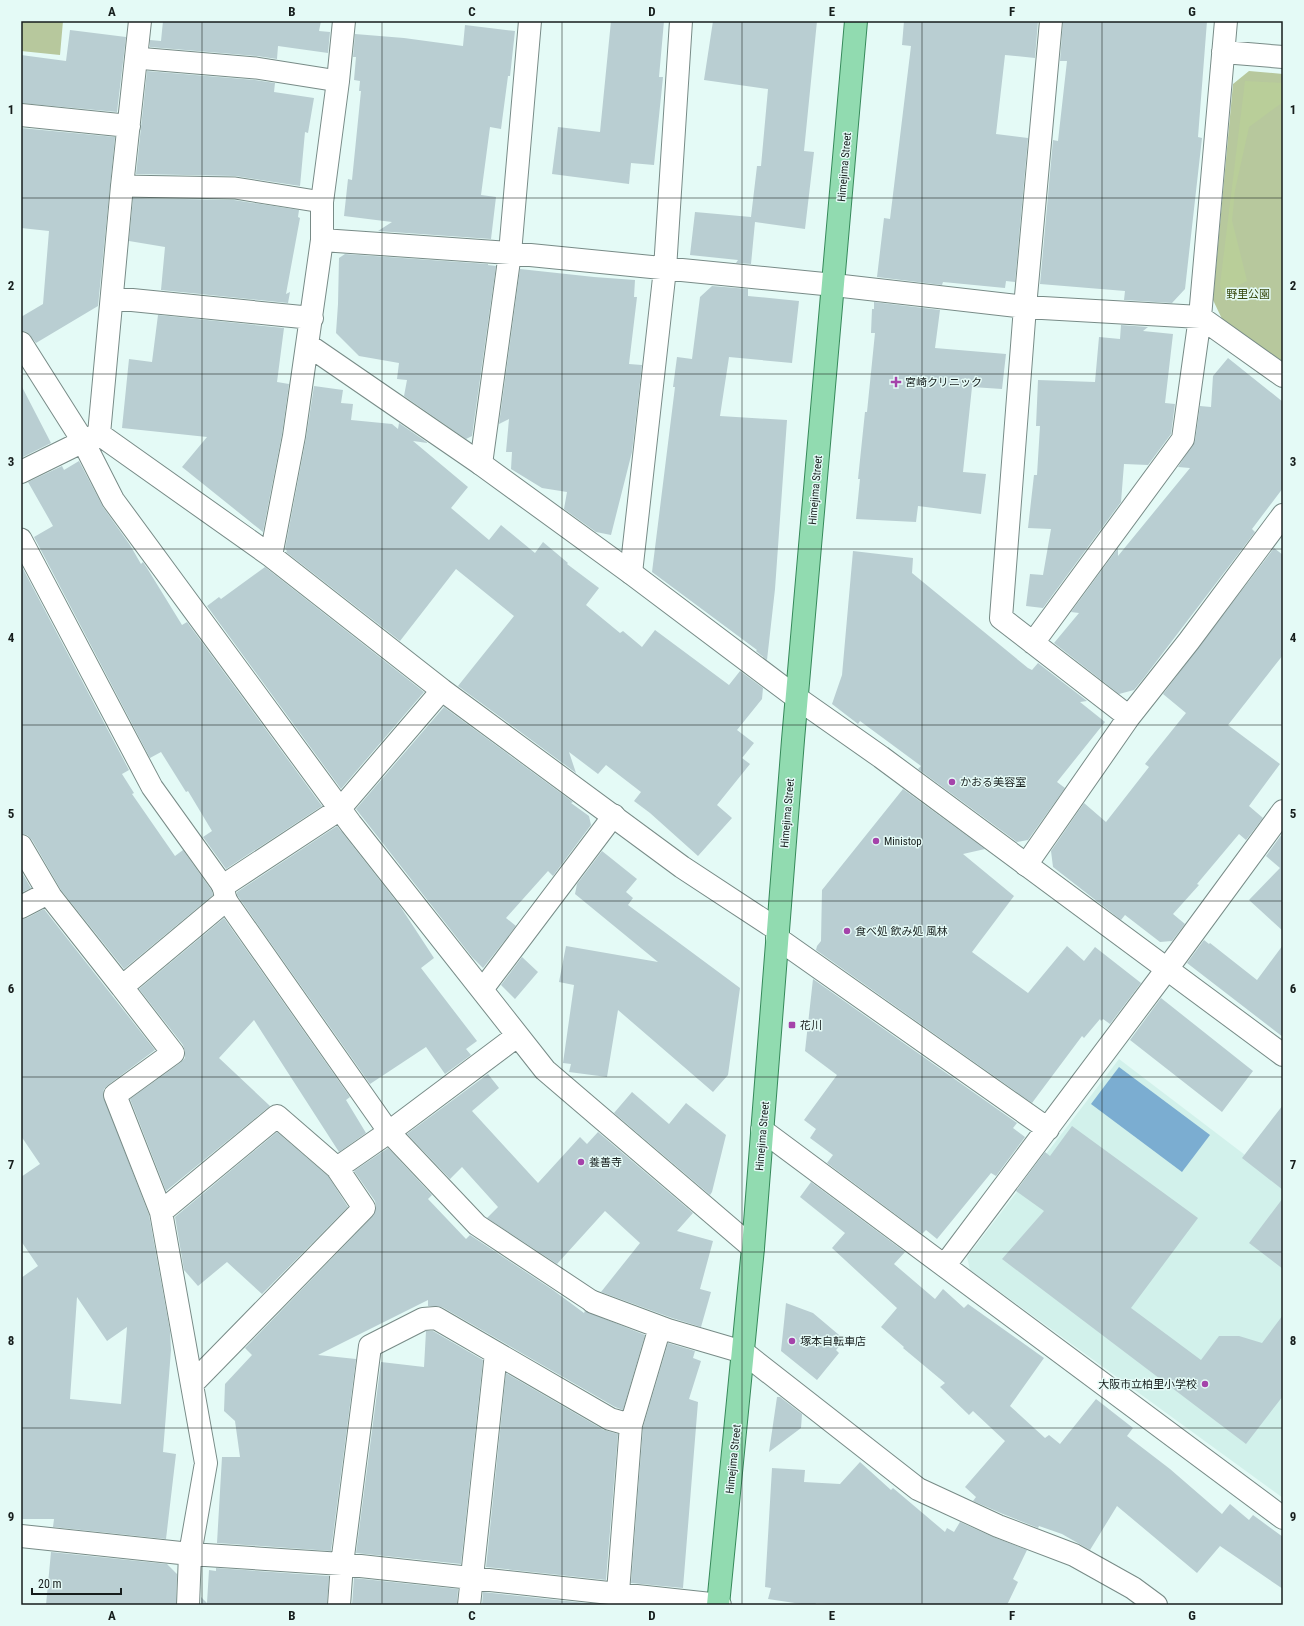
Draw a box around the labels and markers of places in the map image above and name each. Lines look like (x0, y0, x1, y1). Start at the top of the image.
marker: 宮崎クリニック (890, 376, 902, 388)
place label: 宮崎クリニック (905, 376, 982, 389)
place label: かおる美容室 (960, 776, 1026, 789)
marker: かおる美容室 (947, 777, 957, 787)
place label: Ministop (884, 835, 922, 848)
marker: Ministop (871, 836, 881, 846)
place label: 食べ処 飲み処 風林 (855, 925, 948, 938)
marker: 食べ処 飲み処 風林 (842, 926, 852, 936)
place label: 花川 (800, 1019, 822, 1032)
marker: 花川 (787, 1020, 797, 1030)
place label: 養善寺 (589, 1156, 622, 1169)
marker: 養善寺 (576, 1157, 586, 1167)
place label: 塚本自転車店 (800, 1335, 866, 1348)
marker: 塚本自転車店 (787, 1336, 797, 1346)
place label: 大阪市立柏里小学校 (1098, 1378, 1197, 1391)
marker: 大阪市立柏里小学校 (1200, 1379, 1210, 1389)

